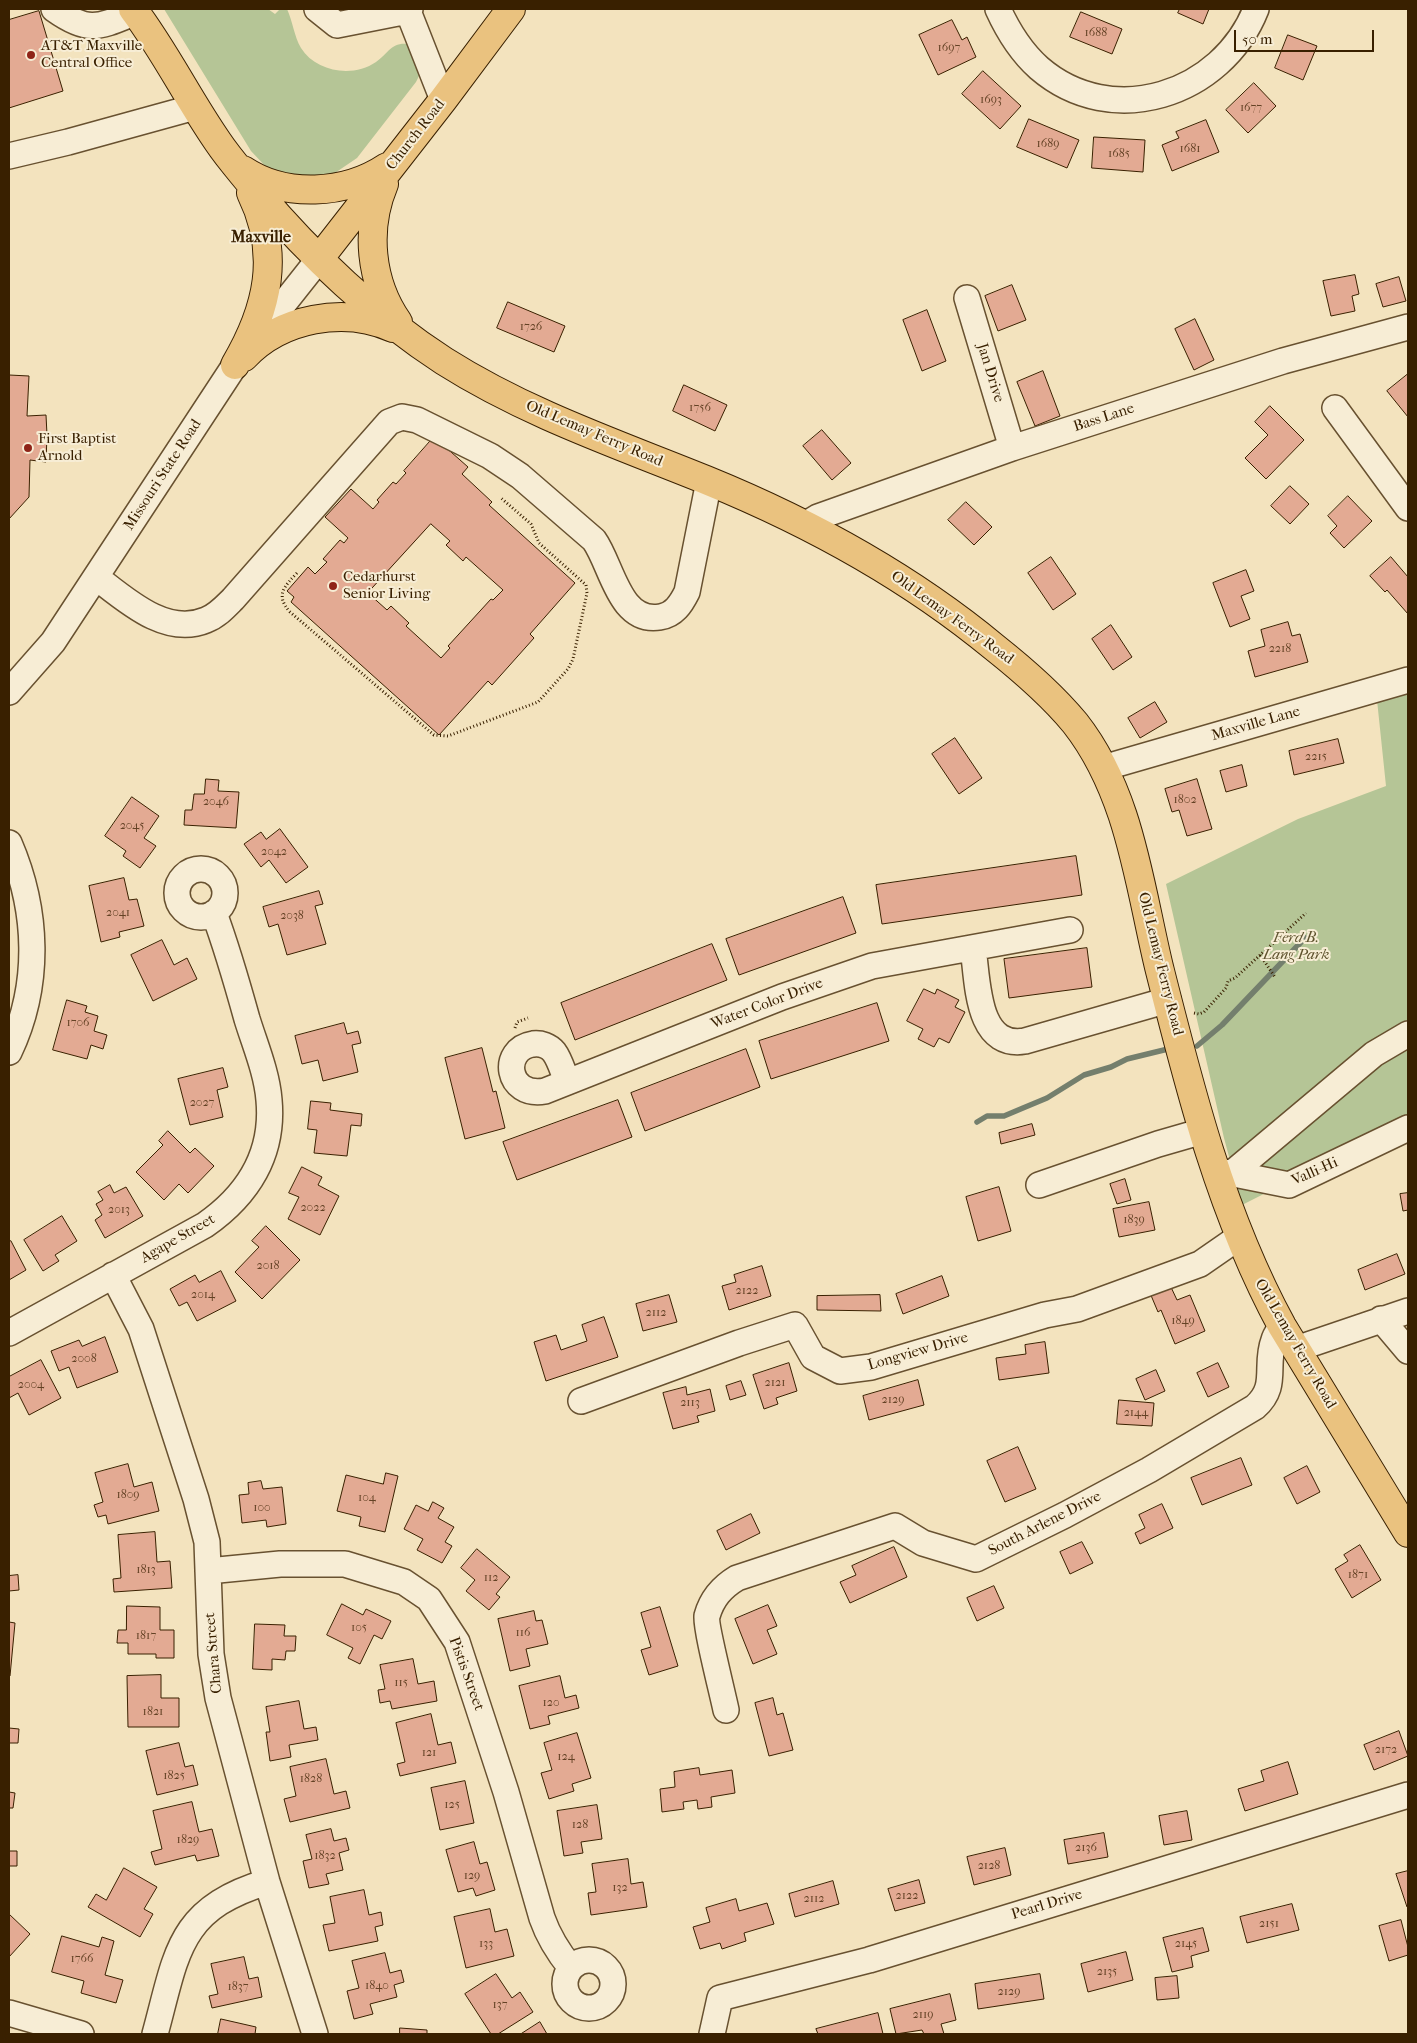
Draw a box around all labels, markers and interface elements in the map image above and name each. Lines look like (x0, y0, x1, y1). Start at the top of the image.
scale bar (1237, 20, 1377, 52)
house number: 1688 (1085, 26, 1107, 40)
text: 50 m (1242, 30, 1272, 48)
place label: AT&T Maxville Central Office (41, 37, 142, 72)
house number: 1697 (938, 41, 960, 55)
marker: AT&T Maxville Central Office (25, 49, 37, 61)
house number: 1693 (980, 93, 1002, 107)
street label: Church Road (383, 96, 449, 174)
house number: 1677 (1240, 101, 1262, 115)
house number: 1689 (1036, 137, 1060, 151)
house number: 1681 (1179, 142, 1201, 156)
house number: 1685 (1108, 147, 1130, 161)
district label: Maxville (231, 228, 291, 248)
house number: 1726 (520, 320, 542, 334)
street label: Jan Drive (973, 341, 1007, 405)
street label: Old Lemay Ferry Road (523, 397, 665, 471)
street label: Bass Lane (1071, 400, 1137, 436)
house number: 1756 (689, 401, 711, 415)
street label: Missouri State Road (120, 416, 206, 534)
place label: First Baptist Arnold (38, 430, 116, 465)
marker: First Baptist Arnold (22, 442, 34, 454)
place label: Cedarhurst Senior Living (343, 568, 430, 603)
street label: Old Lemay Ferry Road (887, 568, 1017, 668)
marker: Cedarhurst Senior Living (327, 580, 339, 592)
house number: 2218 (1269, 642, 1291, 656)
street label: Maxville Lane (1210, 703, 1302, 745)
house number: 2215 (1305, 750, 1327, 764)
house number: 1802 (1173, 793, 1197, 807)
house number: 2046 (203, 795, 229, 809)
house number: 2045 (120, 819, 144, 833)
house number: 2042 (261, 845, 287, 859)
street label: Old Lemay Ferry Road (1133, 891, 1187, 1037)
house number: 2041 (106, 906, 130, 920)
house number: 2038 (280, 909, 304, 923)
park label: Ferd B. Lang Park (1263, 929, 1329, 964)
street label: Water Color Drive (709, 974, 825, 1034)
house number: 1706 (66, 1016, 90, 1030)
house number: 2027 (190, 1096, 214, 1110)
street label: Valli-Hi (1289, 1154, 1341, 1190)
house number: 2022 (300, 1201, 326, 1215)
house number: 2013 (108, 1203, 130, 1217)
street label: Agape Street (138, 1210, 218, 1268)
house number: 1839 (1123, 1213, 1145, 1227)
house number: 2018 (256, 1259, 280, 1273)
street label: Old Lemay Ferry Road (1250, 1276, 1340, 1412)
house number: 2122 (736, 1284, 758, 1298)
house number: 2014 (191, 1288, 215, 1302)
house number: 2112 (646, 1306, 666, 1320)
house number: 1849 (1171, 1314, 1195, 1328)
street label: Longview Drive (866, 1329, 970, 1375)
house number: 2008 (71, 1352, 97, 1366)
house number: 2121 (765, 1376, 785, 1390)
house number: 2004 (18, 1378, 44, 1392)
house number: 2129 (882, 1393, 904, 1407)
house number: 2113 (680, 1396, 700, 1410)
house number: 2144 (1124, 1406, 1148, 1420)
house number: 1809 (116, 1488, 140, 1502)
street label: South Arlene Drive (986, 1488, 1104, 1560)
house number: 104 (358, 1491, 376, 1505)
house number: 100 (253, 1501, 271, 1515)
house number: 1813 (136, 1563, 156, 1577)
house number: 1871 (1348, 1568, 1368, 1582)
house number: 112 (484, 1571, 498, 1585)
street label: Chara Street (201, 1612, 227, 1694)
house number: 105 (351, 1621, 367, 1635)
house number: 116 (515, 1626, 531, 1640)
house number: 1817 (136, 1629, 156, 1643)
street label: Pistis Street (444, 1635, 488, 1713)
house number: 115 (394, 1676, 408, 1690)
house number: 120 (542, 1696, 560, 1710)
house number: 1821 (143, 1705, 163, 1719)
house number: 2172 (1375, 1743, 1397, 1757)
house number: 121 (422, 1746, 436, 1760)
house number: 124 (557, 1750, 575, 1764)
house number: 1825 (163, 1769, 185, 1783)
house number: 1828 (300, 1772, 322, 1786)
house number: 125 (444, 1798, 460, 1812)
house number: 128 (572, 1818, 588, 1832)
house number: 1829 (177, 1833, 199, 1847)
house number: 2136 (1075, 1841, 1097, 1855)
house number: 1832 (314, 1849, 336, 1863)
house number: 2128 (978, 1859, 1000, 1873)
house number: 129 (464, 1869, 480, 1883)
house number: 132 (612, 1881, 628, 1895)
street label: Pearl Drive (1009, 1886, 1085, 1924)
house number: 2122 (896, 1889, 918, 1903)
house number: 2112 (804, 1892, 824, 1906)
house number: 2151 (1259, 1917, 1279, 1931)
house number: 133 (479, 1937, 493, 1951)
house number: 2145 (1175, 1937, 1197, 1951)
house number: 1766 (70, 1952, 94, 1966)
house number: 2135 (1097, 1965, 1117, 1979)
house number: 1840 (365, 1979, 389, 1993)
house number: 1837 (227, 1980, 249, 1994)
house number: 2129 (998, 1985, 1020, 1999)
house number: 137 (493, 1998, 507, 2012)
house number: 2119 (912, 2008, 934, 2022)

